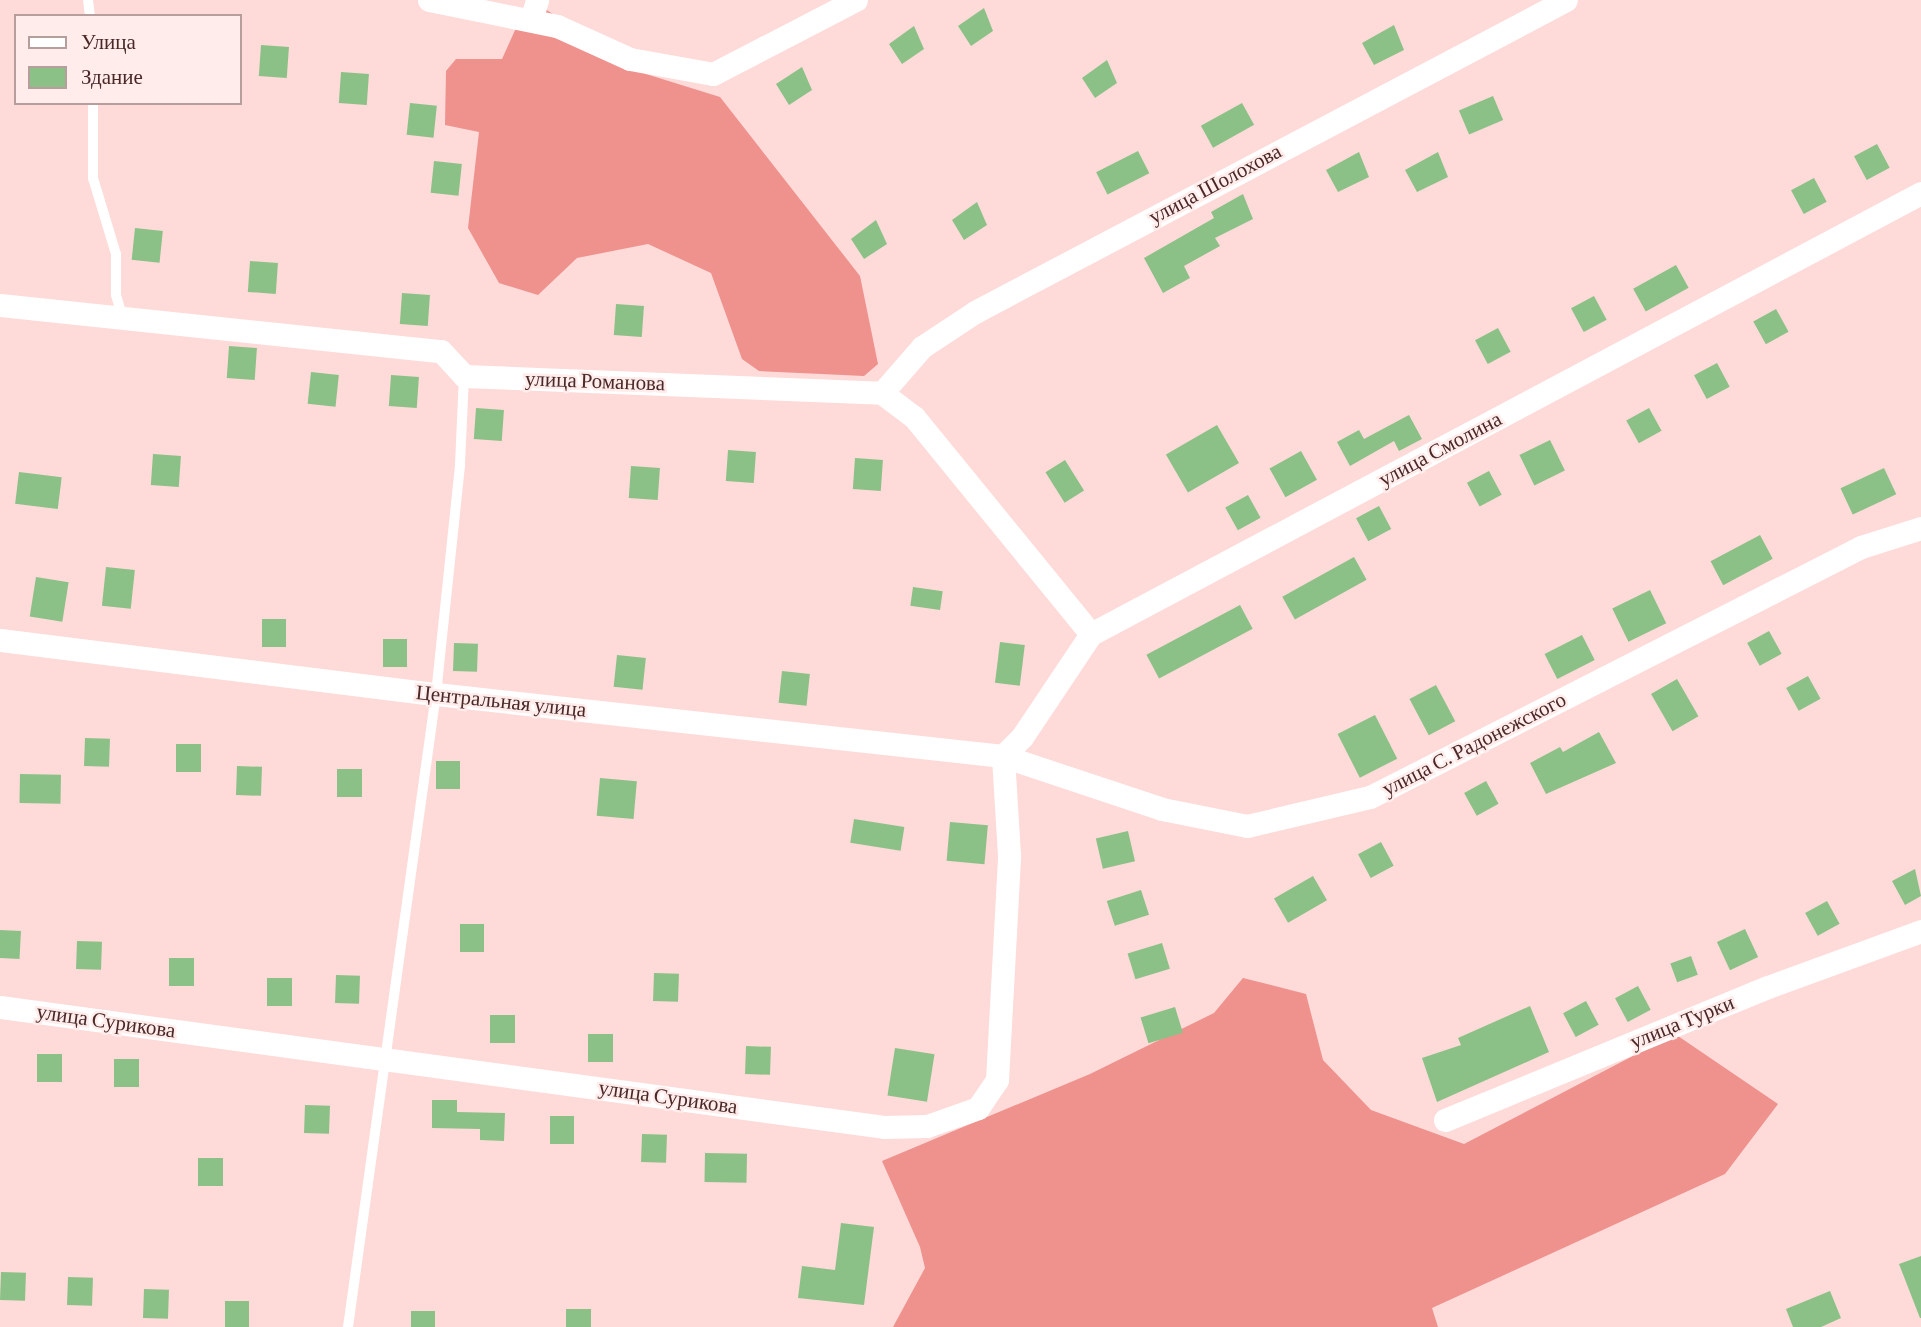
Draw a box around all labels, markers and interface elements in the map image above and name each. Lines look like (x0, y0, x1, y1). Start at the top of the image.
legend (14, 14, 242, 105)
text: Улица (81, 30, 136, 54)
text: Здание (81, 65, 143, 89)
street label: улица Шолохова (1144, 138, 1286, 230)
street label: улица Романова (524, 366, 666, 396)
street label: улица Смолина (1374, 406, 1506, 492)
street label: Центральная улица (415, 680, 587, 722)
street label: улица С. Радонежского (1378, 687, 1570, 801)
street label: улица Турки (1626, 990, 1738, 1054)
street label: улица Сурикова (35, 999, 177, 1043)
street label: улица Сурикова (597, 1075, 739, 1119)

